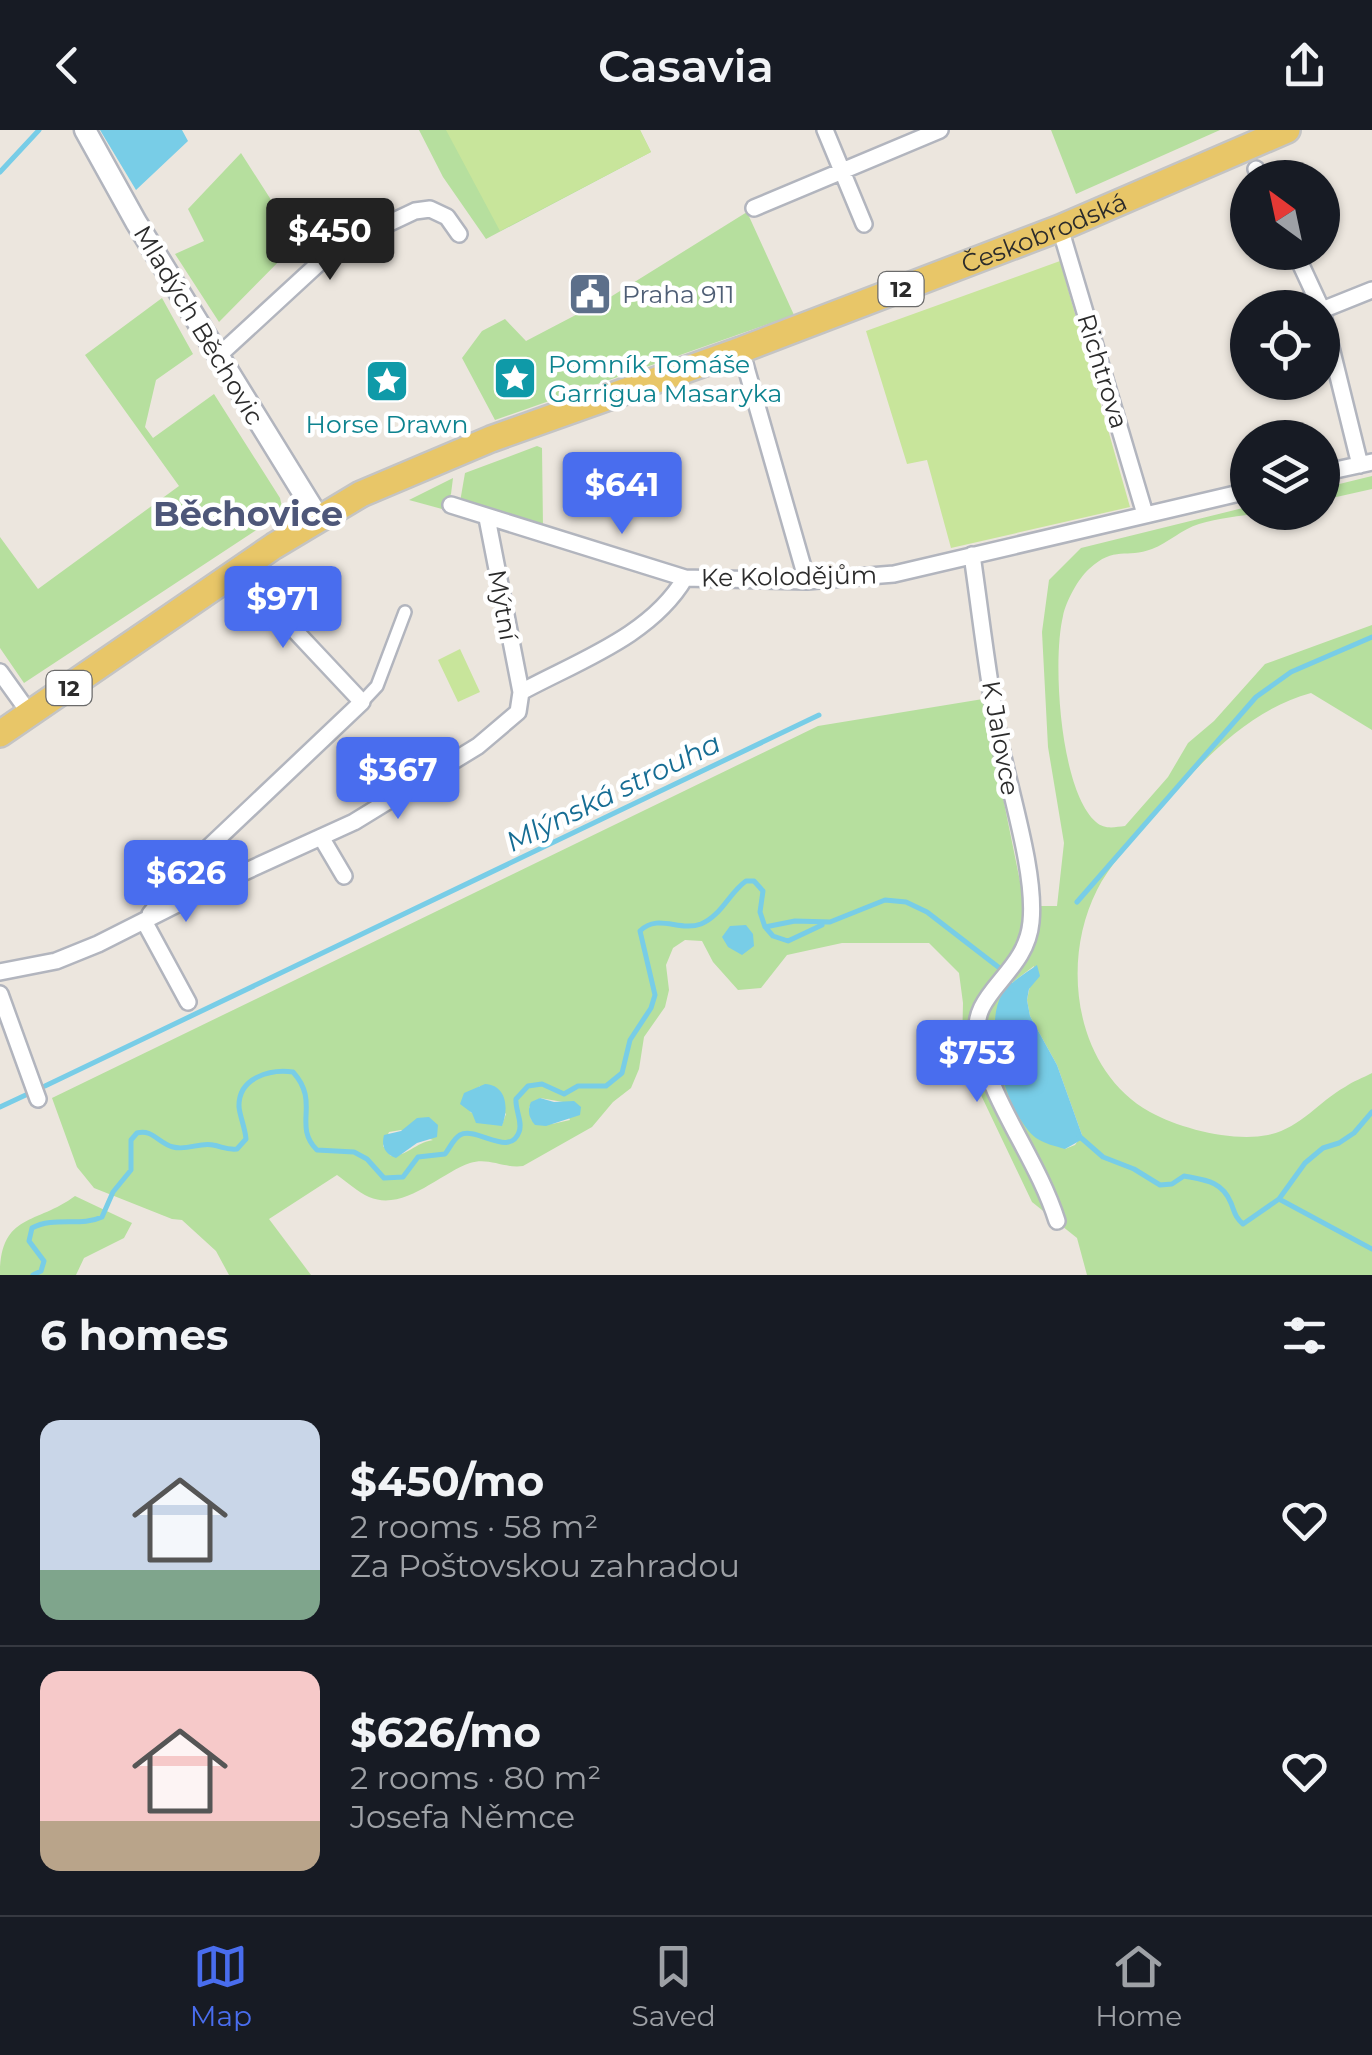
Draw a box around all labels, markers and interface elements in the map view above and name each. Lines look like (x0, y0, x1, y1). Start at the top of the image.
icon: back (40, 38, 95, 93)
text: Casavia (598, 38, 774, 93)
icon: share (1277, 38, 1332, 93)
north arrow (1230, 160, 1340, 270)
map controls (1230, 160, 1340, 530)
street label: Českobrodská (957, 186, 1131, 279)
pin: $450 (271, 198, 389, 283)
text: $450 (288, 211, 372, 250)
street label: Mladých Běchovic (128, 220, 270, 430)
public building icon: Praha 911 (567, 271, 613, 317)
road number: 12 (878, 272, 924, 306)
place label: Praha 911 (622, 279, 735, 309)
button: locate (1230, 290, 1340, 400)
street label: Richtrova (1071, 310, 1135, 432)
place label: Pomník Tomáše Garrigua Masaryka (548, 349, 782, 408)
place icon: Pomník Tomáše Garrigua Masaryka (492, 355, 538, 401)
place icon: Horse Drawn (364, 358, 410, 404)
place label: Horse Drawn (306, 409, 468, 439)
button: layers (1230, 420, 1340, 530)
pin: $641 (563, 452, 681, 537)
text: $641 (585, 465, 659, 504)
district label: Běchovice (153, 492, 343, 535)
street label: Ke Kolodějům (701, 559, 877, 593)
pin: $971 (224, 566, 342, 651)
street label: Mýtní (482, 567, 524, 644)
text: $971 (246, 579, 320, 618)
road number: 12 (46, 671, 92, 705)
street label: K Jalovce (976, 678, 1026, 798)
water label: Mlýnská strouha (500, 725, 726, 859)
pin: $367 (339, 737, 457, 822)
text: $367 (358, 750, 438, 789)
pin: $626 (127, 840, 245, 925)
text: $626 (146, 853, 226, 892)
pin: $753 (918, 1020, 1036, 1105)
text: $753 (938, 1033, 1016, 1072)
icon: filters (1277, 1308, 1332, 1363)
text: 6 homes (40, 1309, 228, 1361)
text: $450/mo (350, 1455, 544, 1507)
icon: home (120, 1460, 240, 1580)
icon: heart (1277, 1493, 1332, 1548)
text: 2 rooms · 58 m² (350, 1507, 598, 1546)
text: Za Poštovskou zahradou (350, 1546, 740, 1585)
text: $626/mo (350, 1706, 541, 1758)
icon: home (120, 1711, 240, 1831)
icon: heart (1277, 1744, 1332, 1799)
text: 2 rooms · 80 m² (350, 1758, 601, 1797)
text: Josefa Němce (350, 1797, 575, 1836)
tab: Map (190, 1939, 252, 2033)
tab: Saved (632, 1939, 716, 2033)
tab: Home (1095, 1939, 1182, 2033)

